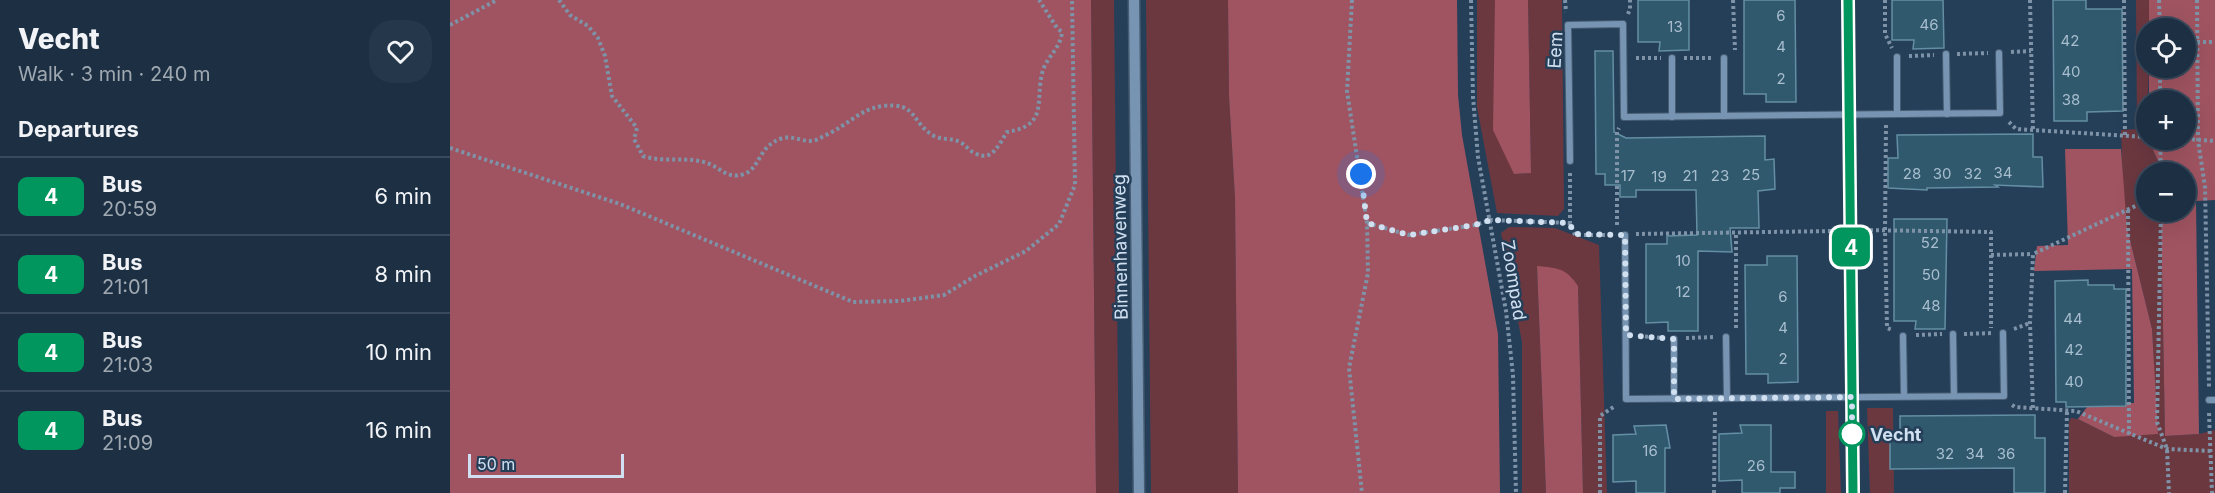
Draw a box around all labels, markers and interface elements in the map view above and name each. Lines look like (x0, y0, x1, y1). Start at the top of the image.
house number: 6 (1776, 6, 1786, 25)
house number: 46 (1920, 15, 1939, 34)
house number: 13 (1667, 17, 1683, 36)
map controls (2136, 18, 2196, 222)
button: locate (2136, 18, 2196, 78)
button: heart (369, 20, 432, 83)
text: Vecht (18, 22, 100, 56)
street label: Eem (1544, 31, 1566, 69)
house number: 42 (2061, 31, 2079, 50)
house number: 4 (1776, 37, 1786, 56)
text: Walk · 3 min · 240 m (18, 62, 211, 86)
house number: 40 (2061, 62, 2081, 81)
house number: 2 (1776, 69, 1786, 88)
house number: 38 (2062, 90, 2080, 109)
button: + (2136, 90, 2196, 150)
text: Departures (18, 116, 139, 142)
your location (1346, 159, 1376, 189)
button: − (2136, 162, 2196, 222)
house number: 34 (1994, 163, 2012, 182)
house number: 28 (1903, 164, 1921, 183)
house number: 30 (1933, 164, 1951, 183)
house number: 32 (1964, 164, 1982, 183)
house number: 25 (1742, 165, 1760, 184)
house number: 17 (1621, 166, 1635, 185)
house number: 21 (1682, 166, 1698, 185)
house number: 23 (1711, 166, 1729, 185)
house number: 19 (1651, 167, 1667, 186)
text: Bus (102, 171, 143, 197)
street label: Binnenhavenweg (1108, 174, 1132, 320)
text: 6 min (375, 183, 432, 209)
text: 4 (44, 184, 58, 209)
text: 20:59 (102, 197, 157, 221)
line badge: 4 (1832, 228, 1870, 266)
house number: 52 (1921, 233, 1939, 252)
text: 4 (1844, 235, 1858, 260)
street label: Zoompad (1497, 238, 1531, 322)
text: Bus (102, 249, 143, 275)
house number: 10 (1675, 251, 1691, 270)
text: 8 min (375, 261, 432, 287)
text: 4 (44, 262, 58, 287)
house number: 50 (1922, 265, 1940, 284)
text: 21:01 (102, 275, 149, 299)
house number: 12 (1675, 282, 1691, 301)
house number: 6 (1778, 287, 1788, 306)
house number: 48 (1922, 296, 1940, 315)
house number: 44 (2063, 309, 2083, 328)
house number: 4 (1778, 318, 1788, 337)
text: Bus (102, 327, 143, 353)
text: 10 min (365, 339, 432, 365)
text: 4 (44, 340, 58, 365)
house number: 42 (2065, 340, 2083, 359)
house number: 2 (1778, 349, 1788, 368)
text: 21:03 (102, 353, 153, 377)
house number: 40 (2064, 372, 2084, 391)
text: Bus (102, 405, 143, 431)
text: 16 min (366, 417, 432, 443)
text: 4 (44, 418, 58, 443)
marker: Vecht (1839, 421, 1865, 447)
place label: Vecht (1870, 424, 1922, 445)
text: 21:09 (102, 431, 153, 455)
house number: 16 (1642, 441, 1658, 460)
house number: 32 (1936, 444, 1954, 463)
house number: 34 (1966, 444, 1984, 463)
house number: 36 (1997, 444, 2015, 463)
scale bar (468, 451, 624, 478)
text: 50 m (477, 454, 515, 474)
house number: 26 (1747, 456, 1765, 475)

